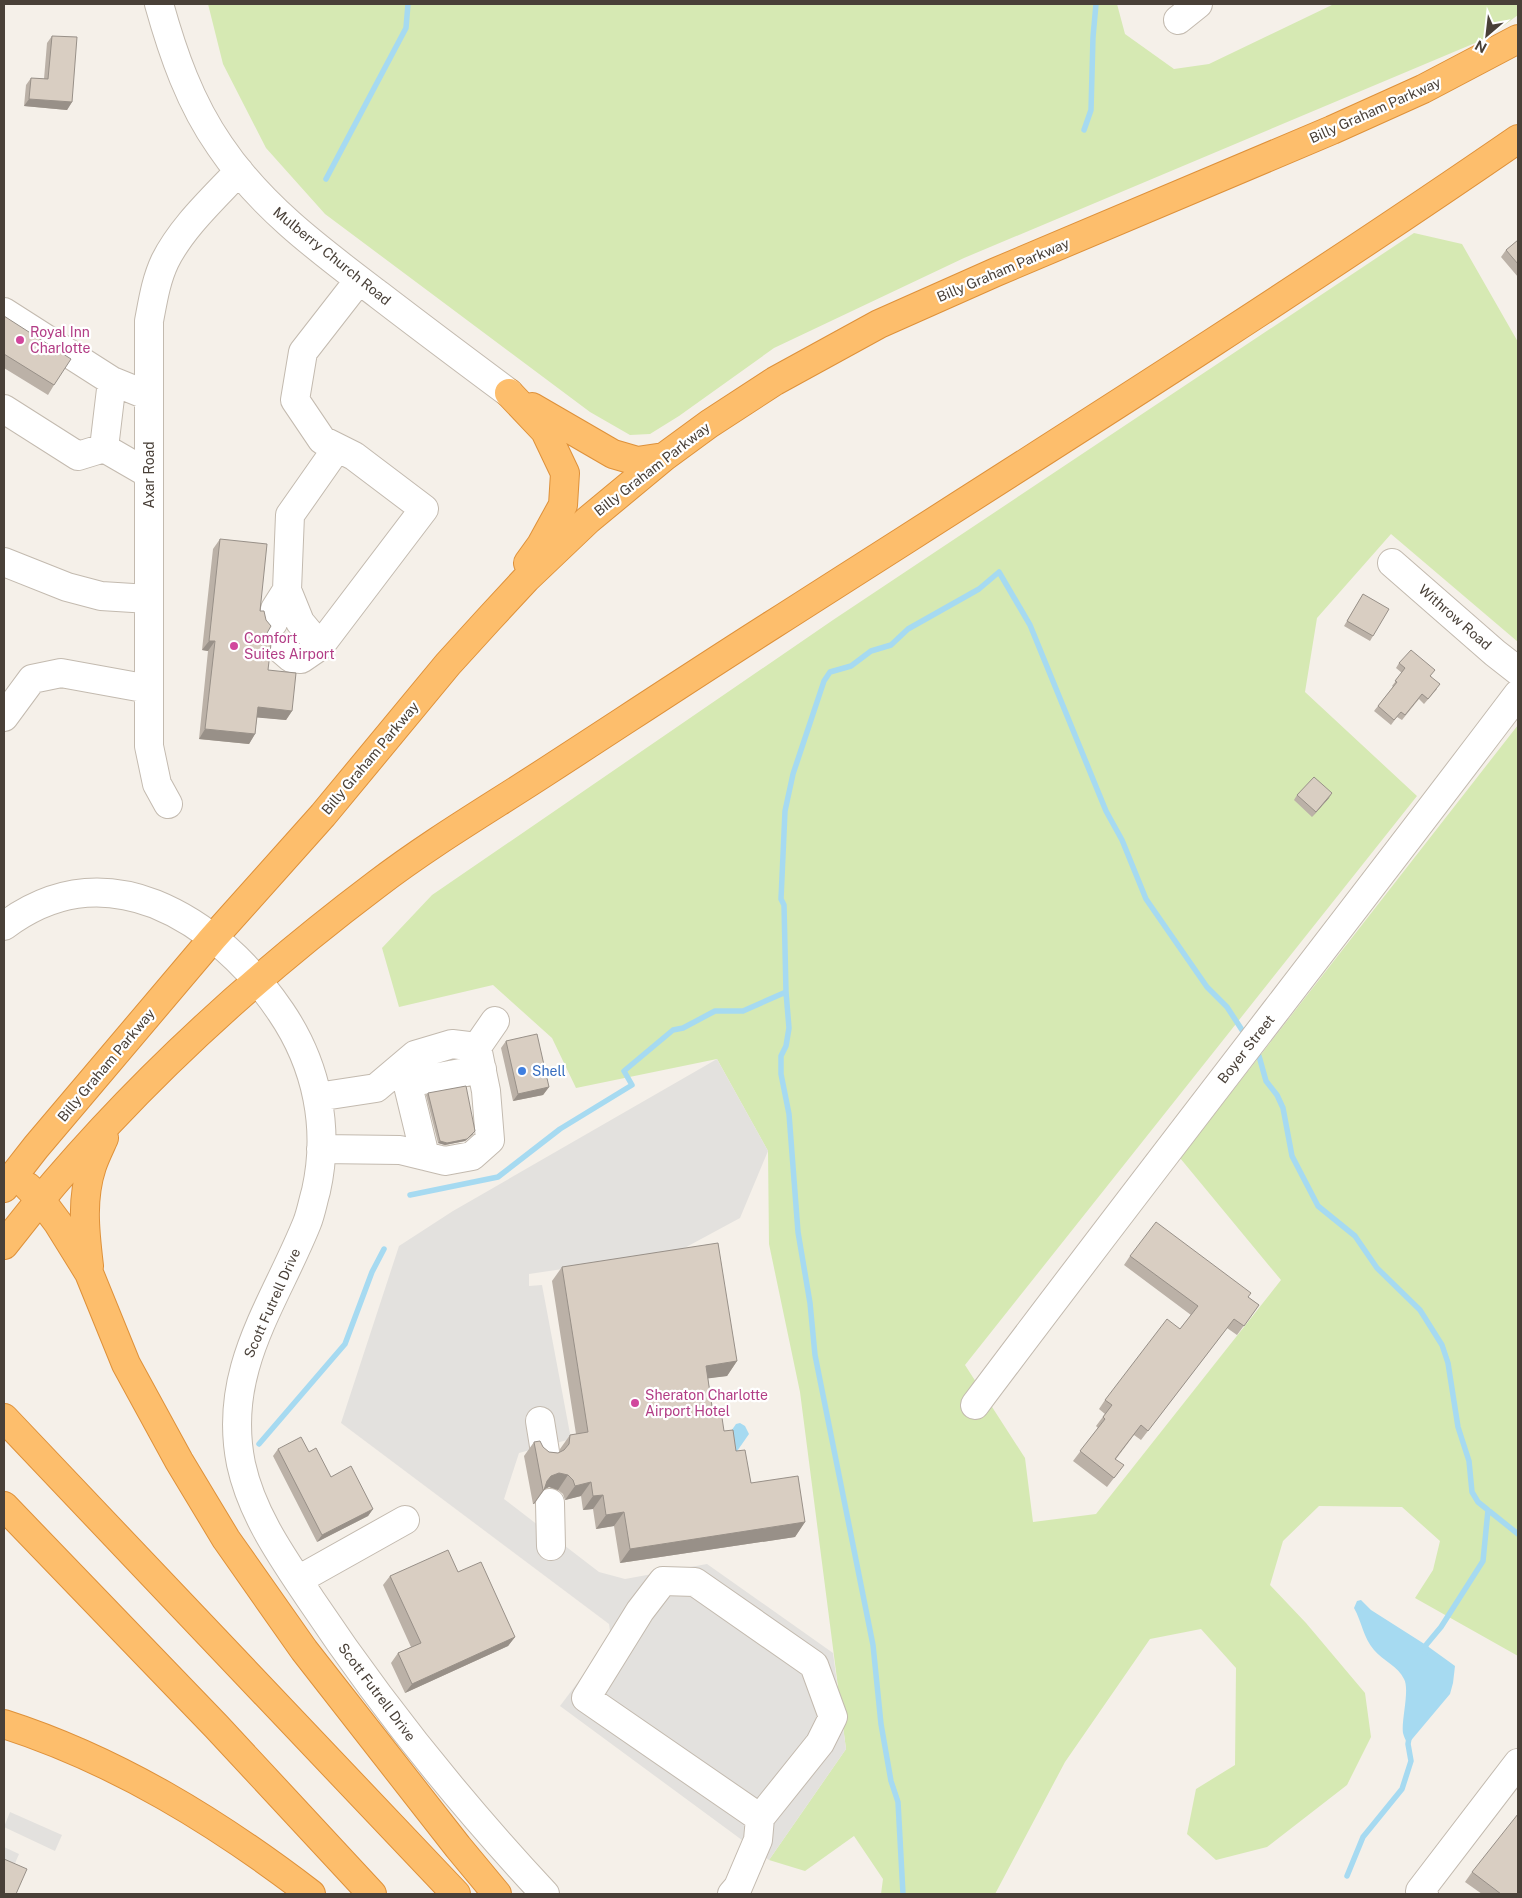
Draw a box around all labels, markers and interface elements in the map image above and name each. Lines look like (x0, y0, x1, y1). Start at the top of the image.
north arrow (1462, 10, 1512, 60)
text: N (1472, 37, 1489, 56)
street label: Billy Graham Parkway (1307, 74, 1444, 146)
street label: Mulberry Church Road (270, 204, 394, 308)
street label: Billy Graham Parkway (934, 235, 1072, 305)
place label: Royal Inn Charlotte (30, 324, 90, 356)
marker: Royal Inn Charlotte (14, 334, 26, 346)
street label: Billy Graham Parkway (591, 419, 713, 519)
street label: Axar Road (141, 441, 157, 509)
street label: Withrow Road (1415, 581, 1495, 653)
place label: Comfort Suites Airport (244, 630, 335, 662)
marker: Comfort Suites Airport (228, 640, 240, 652)
street label: Billy Graham Parkway (318, 698, 422, 818)
street label: Billy Graham Parkway (54, 1005, 158, 1125)
street label: Boyer Street (1214, 1012, 1278, 1086)
place label: Shell (532, 1063, 566, 1079)
marker: Shell (516, 1065, 528, 1077)
street label: Scott Futrell Drive (241, 1246, 303, 1360)
place label: Sheraton Charlotte Airport Hotel (645, 1387, 768, 1419)
marker: Sheraton Charlotte Airport Hotel (629, 1397, 641, 1409)
street label: Scott Futrell Drive (335, 1640, 419, 1744)

